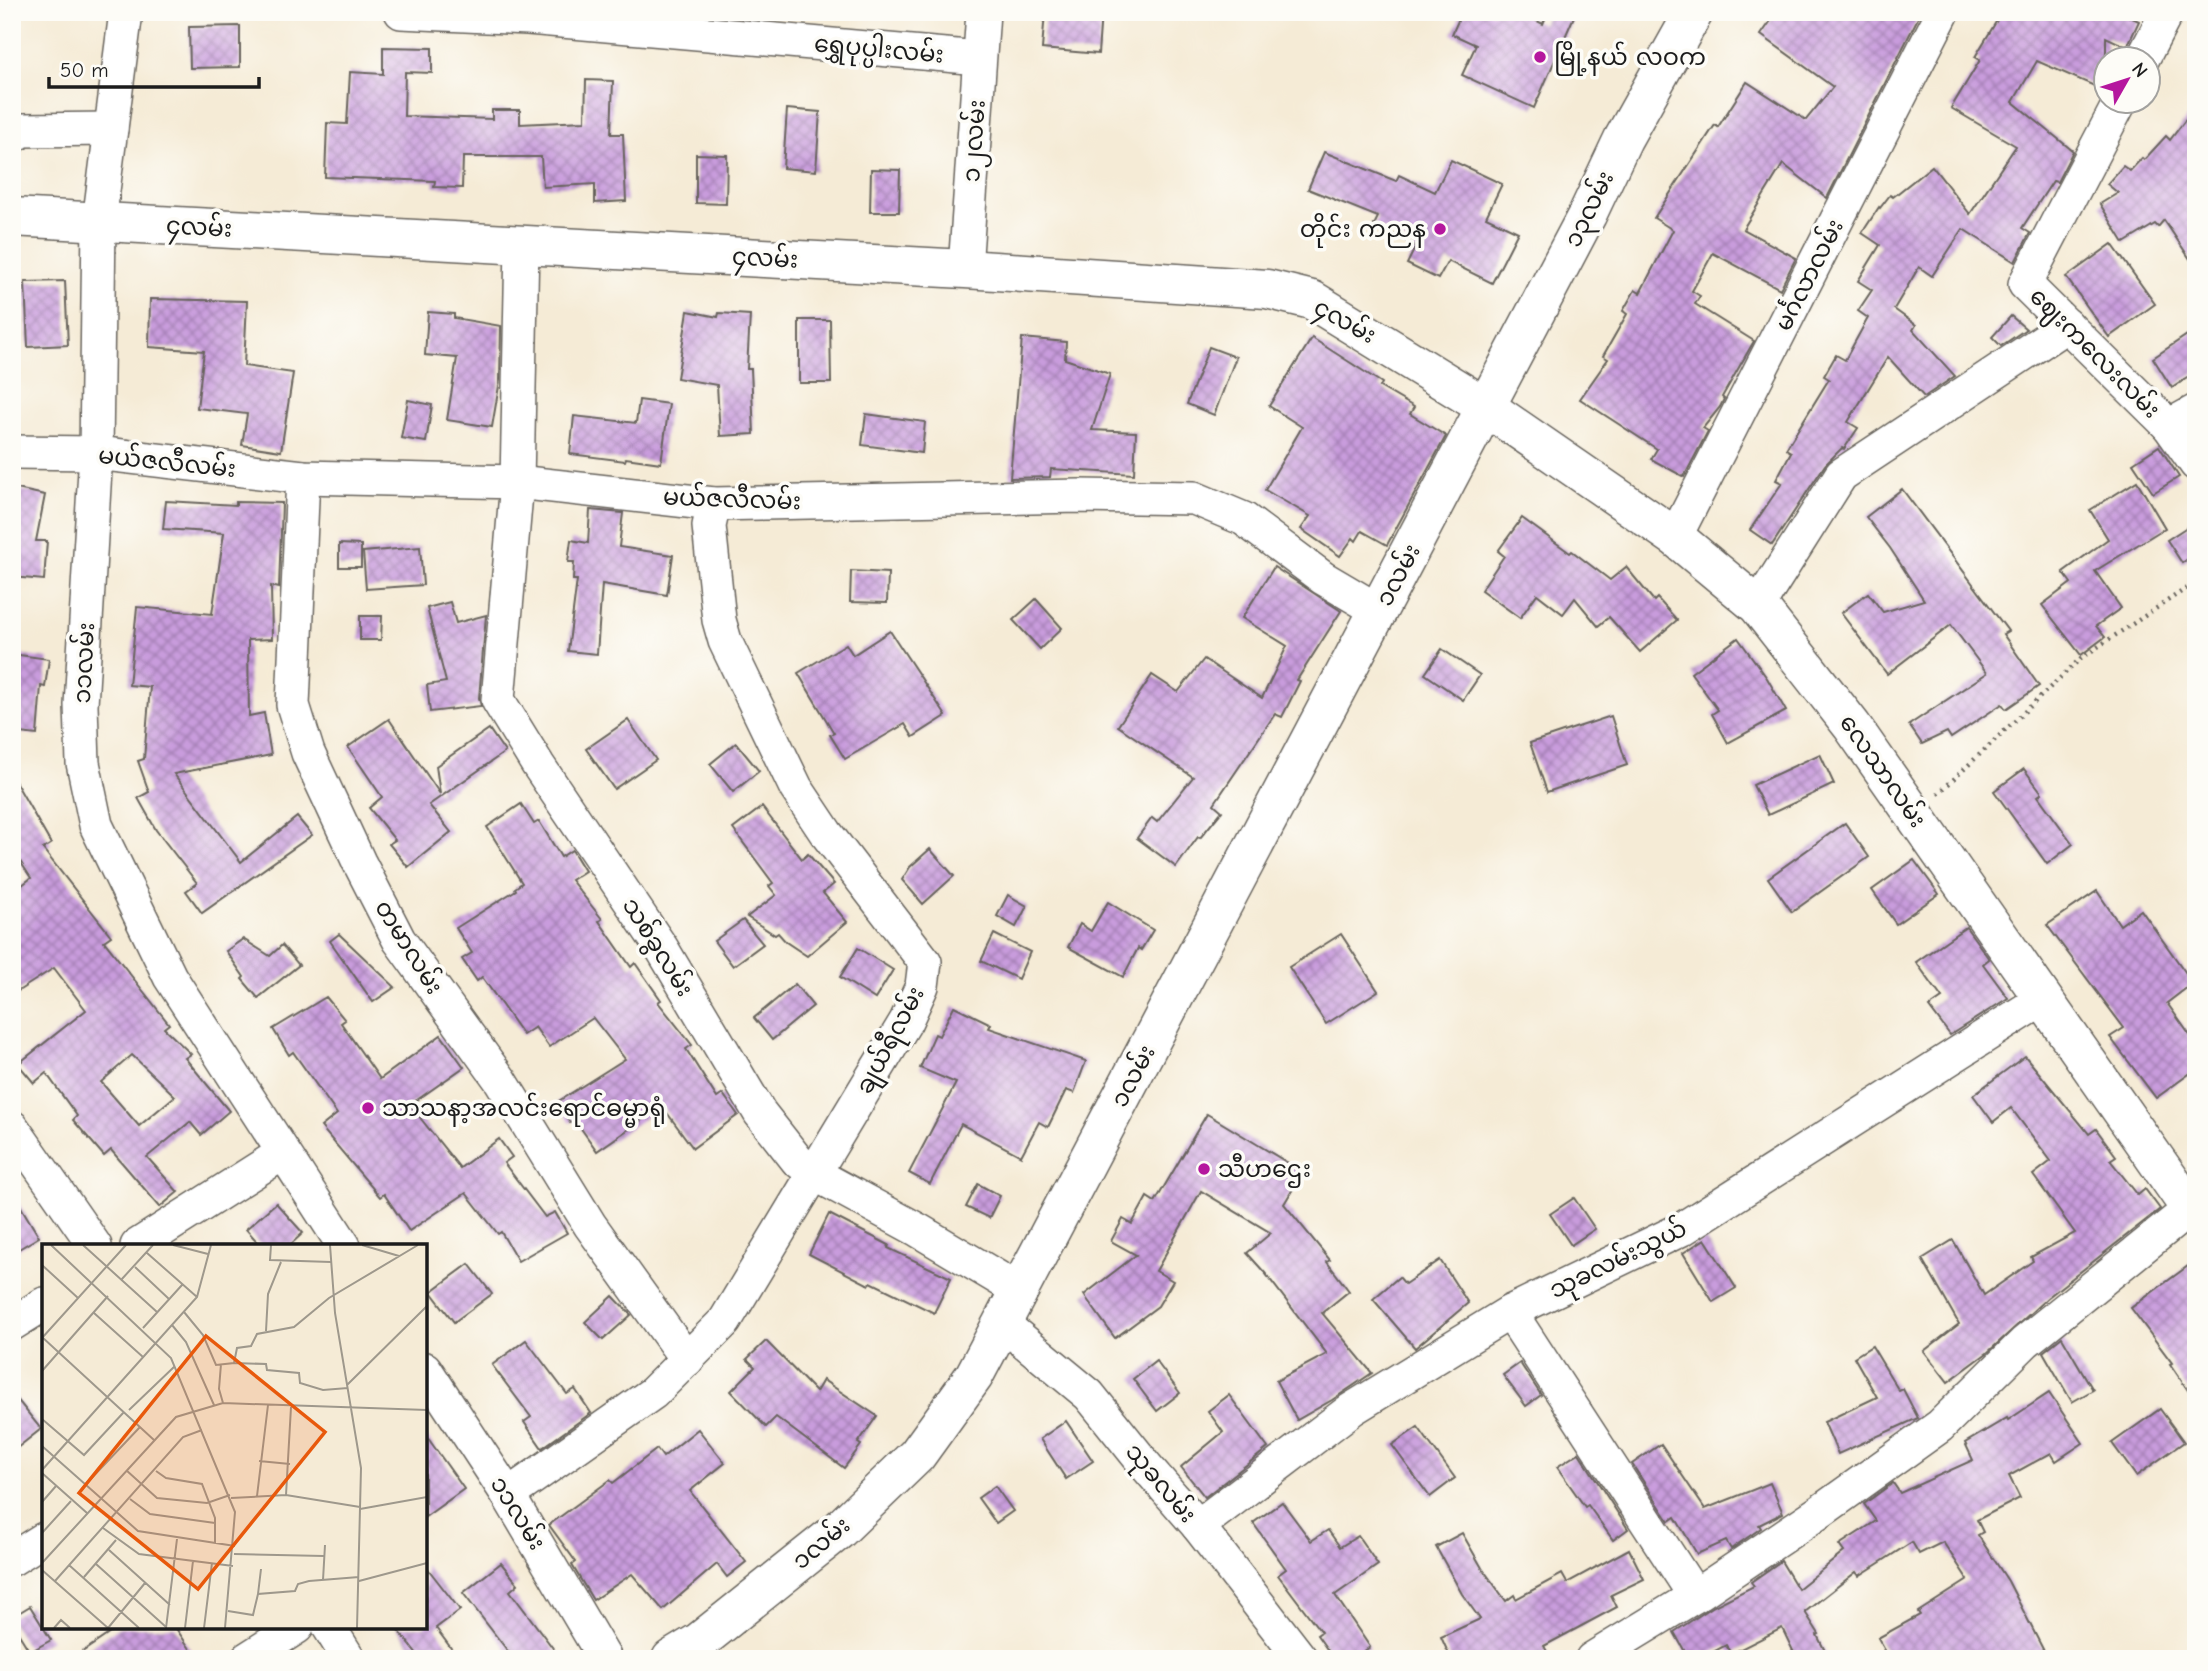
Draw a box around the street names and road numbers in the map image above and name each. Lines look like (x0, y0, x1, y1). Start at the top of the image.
street label: ရွှေပုပ္ပါးလမ်း (812, 27, 945, 74)
street label: ၁၂လမ်း (955, 99, 996, 184)
street label: ၁၃လမ်း (1557, 165, 1624, 254)
street label: ၄လမ်း (165, 209, 233, 248)
street label: မင်္ဂလာလမ်း (1767, 213, 1849, 336)
street label: ၄လမ်း (731, 240, 799, 279)
street label: ဈေးကလေးလမ်း (2021, 281, 2167, 427)
street label: ၄လမ်း (1307, 291, 1382, 354)
street label: မယ်ဇလီလမ်း (97, 439, 237, 483)
street label: မယ်ဇလီလမ်း (662, 481, 802, 515)
street label: ၁လမ်း (1368, 538, 1426, 611)
street label: ၁၁လမ်း (66, 621, 100, 704)
street label: လေသာလမ်း (1834, 708, 1934, 833)
street label: သစ်ခွလမ်း (613, 891, 701, 1004)
street label: တမာလမ်း (369, 894, 451, 999)
street label: ချယ်ရီလမ်း (848, 981, 934, 1101)
street label: ၁လမ်း (1103, 1039, 1161, 1112)
street label: သုခလမ်းသွယ် (1544, 1212, 1693, 1309)
street label: သုခလမ်း (1116, 1436, 1204, 1532)
street label: ၁၁လမ်း (485, 1470, 553, 1555)
street label: ၁လမ်း (785, 1509, 855, 1575)

